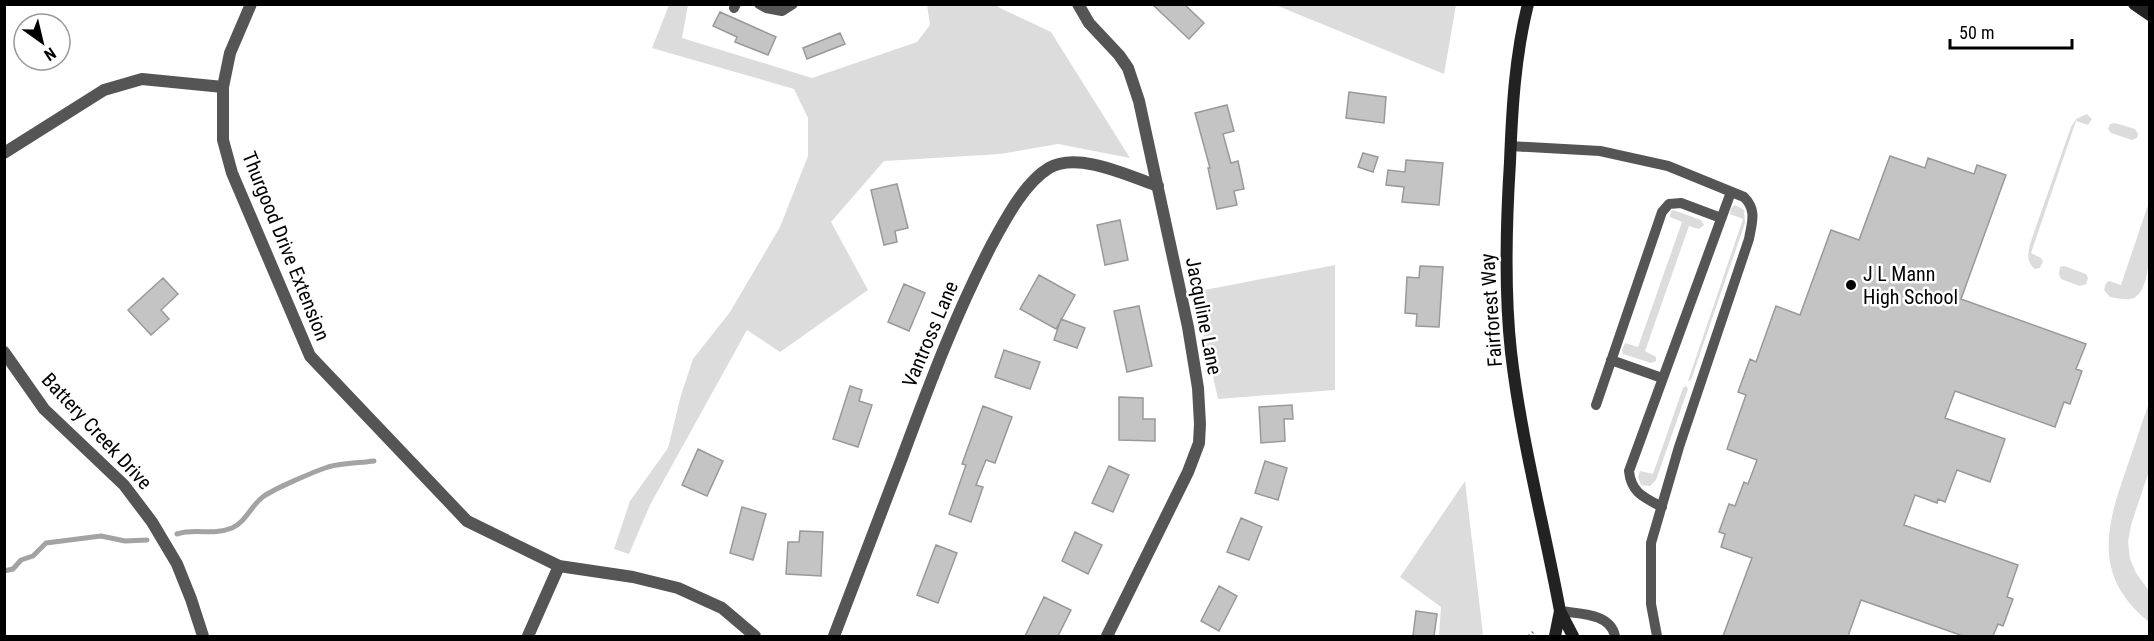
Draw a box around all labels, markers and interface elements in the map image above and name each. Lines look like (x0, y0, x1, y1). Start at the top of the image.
north arrow (12, 12, 72, 72)
scale bar (1950, 12, 2072, 50)
text: 50 m (1959, 22, 1994, 43)
text: N (41, 43, 59, 65)
street label: Thurgood Drive Extension (237, 148, 335, 344)
street label: Fairforest Way (1475, 252, 1507, 368)
street label: Jacquline Lane (1181, 255, 1227, 377)
place label: J L Mann High School (1863, 262, 1958, 309)
street label: Vantross Lane (897, 277, 963, 391)
marker: J L Mann High School (1844, 278, 1858, 292)
street label: Battery Creek Drive (37, 368, 157, 494)

